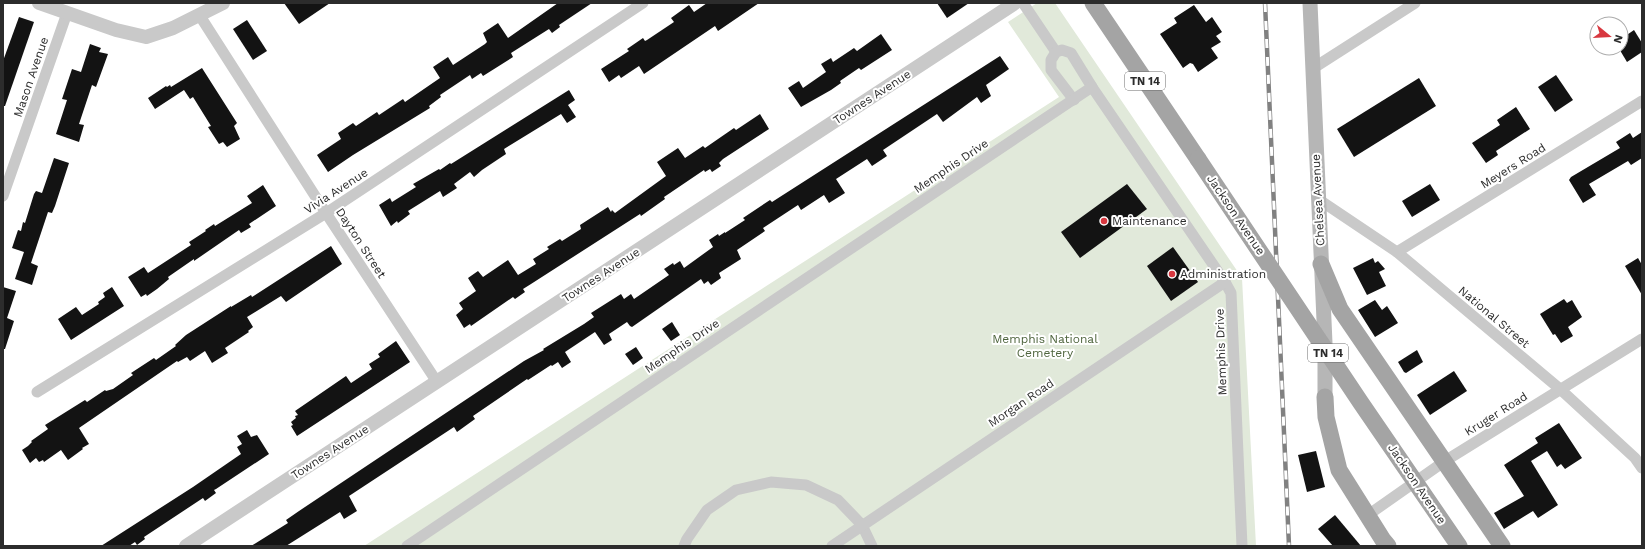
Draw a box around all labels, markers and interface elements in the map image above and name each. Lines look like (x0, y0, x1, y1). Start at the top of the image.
north arrow (1589, 16, 1629, 56)
text: N (1611, 33, 1625, 45)
street label: Mason Avenue (11, 35, 51, 119)
street label: Townes Avenue (831, 67, 913, 127)
road number: TN 14 (1125, 72, 1165, 90)
street label: Memphis Drive (911, 136, 991, 196)
street label: Meyers Road (1478, 140, 1548, 192)
street label: Chelsea Avenue (1309, 154, 1327, 246)
street label: Vivia Avenue (302, 165, 370, 217)
street label: Jackson Avenue (1204, 172, 1268, 258)
street label: Dayton Street (333, 205, 389, 281)
place label: Maintenance (1112, 214, 1187, 228)
marker: Maintenance (1099, 216, 1109, 226)
street label: Townes Avenue (560, 245, 642, 305)
place label: Administration (1180, 267, 1266, 281)
marker: Administration (1167, 269, 1177, 279)
street label: National Street (1456, 283, 1532, 351)
street label: Memphis Drive (1212, 308, 1230, 396)
street label: Memphis Drive (642, 316, 722, 376)
park label: Memphis National Cemetery (992, 332, 1098, 360)
road number: TN 14 (1308, 344, 1348, 362)
street label: Morgan Road (986, 376, 1056, 430)
street label: Kruger Road (1462, 389, 1530, 439)
street label: Townes Avenue (289, 422, 371, 482)
street label: Jackson Avenue (1385, 441, 1449, 527)

